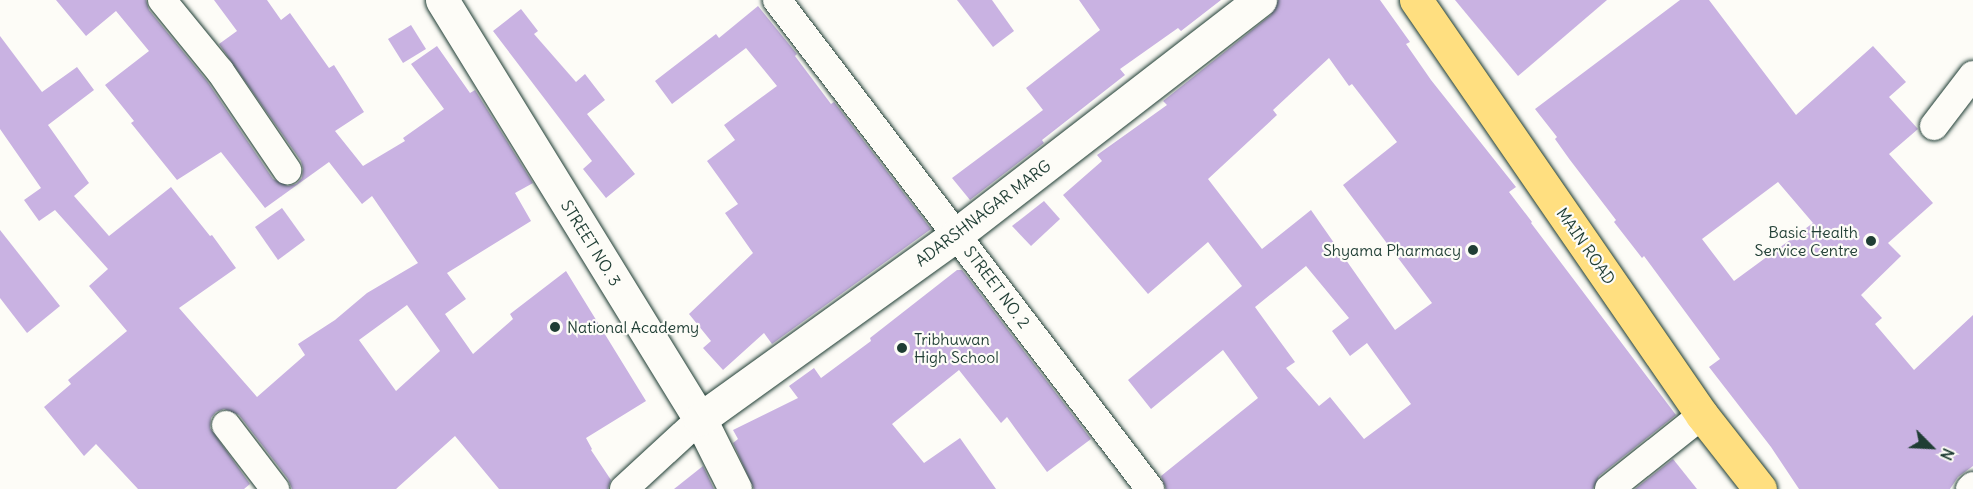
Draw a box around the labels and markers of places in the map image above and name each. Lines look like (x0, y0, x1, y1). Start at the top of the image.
place label: Basic Health Service Centre (1754, 222, 1858, 260)
marker: Basic Health Service Centre (1862, 232, 1880, 250)
place label: Shyama Pharmacy (1323, 240, 1461, 260)
marker: Shyama Pharmacy (1466, 243, 1480, 257)
place label: National Academy (567, 317, 699, 337)
marker: National Academy (548, 320, 562, 334)
place label: Tribhuwan High School (914, 329, 999, 367)
marker: Tribhuwan High School (895, 341, 909, 355)

